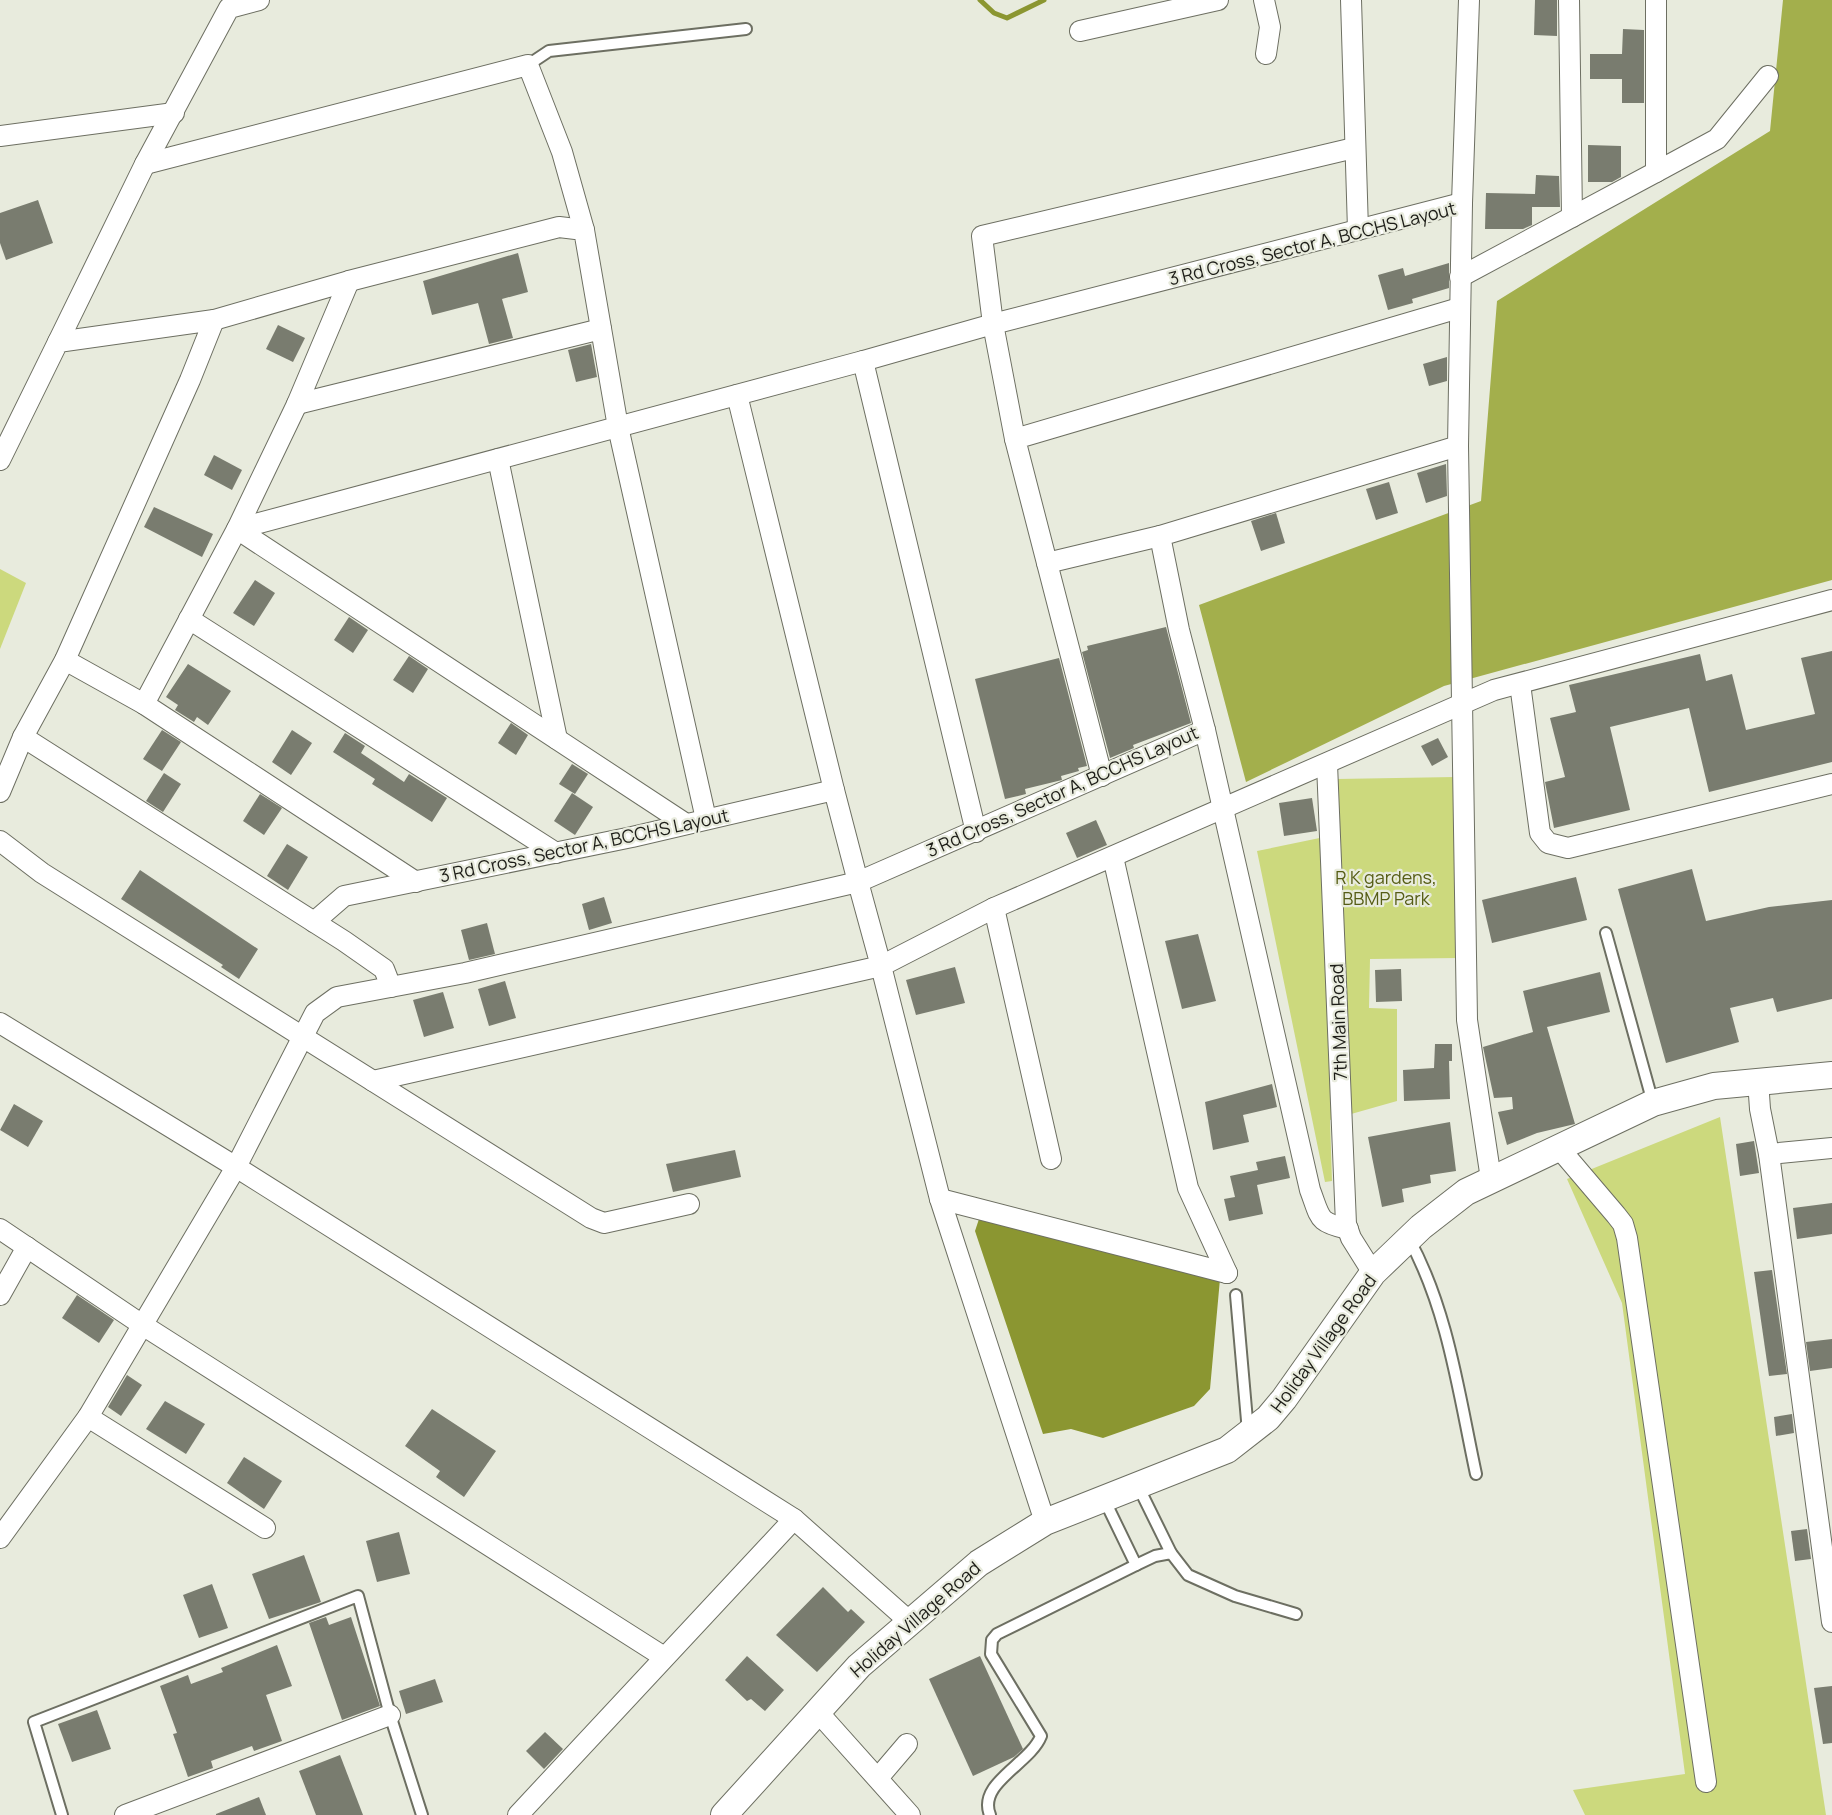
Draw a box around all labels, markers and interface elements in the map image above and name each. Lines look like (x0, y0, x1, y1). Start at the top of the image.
street label: 3 Rd Cross, Sector A, BCCHS Layout (1166, 196, 1458, 290)
street label: 3 Rd Cross, Sector A, BCCHS Layout (922, 720, 1202, 862)
street label: 3 Rd Cross, Sector A, BCCHS Layout (437, 803, 731, 887)
park label: R K gardens, BBMP Park (1335, 865, 1437, 910)
street label: 7th Main Road (1324, 963, 1352, 1081)
street label: Holiday Village Road (1265, 1269, 1381, 1417)
street label: Holiday Village Road (845, 1556, 985, 1682)

